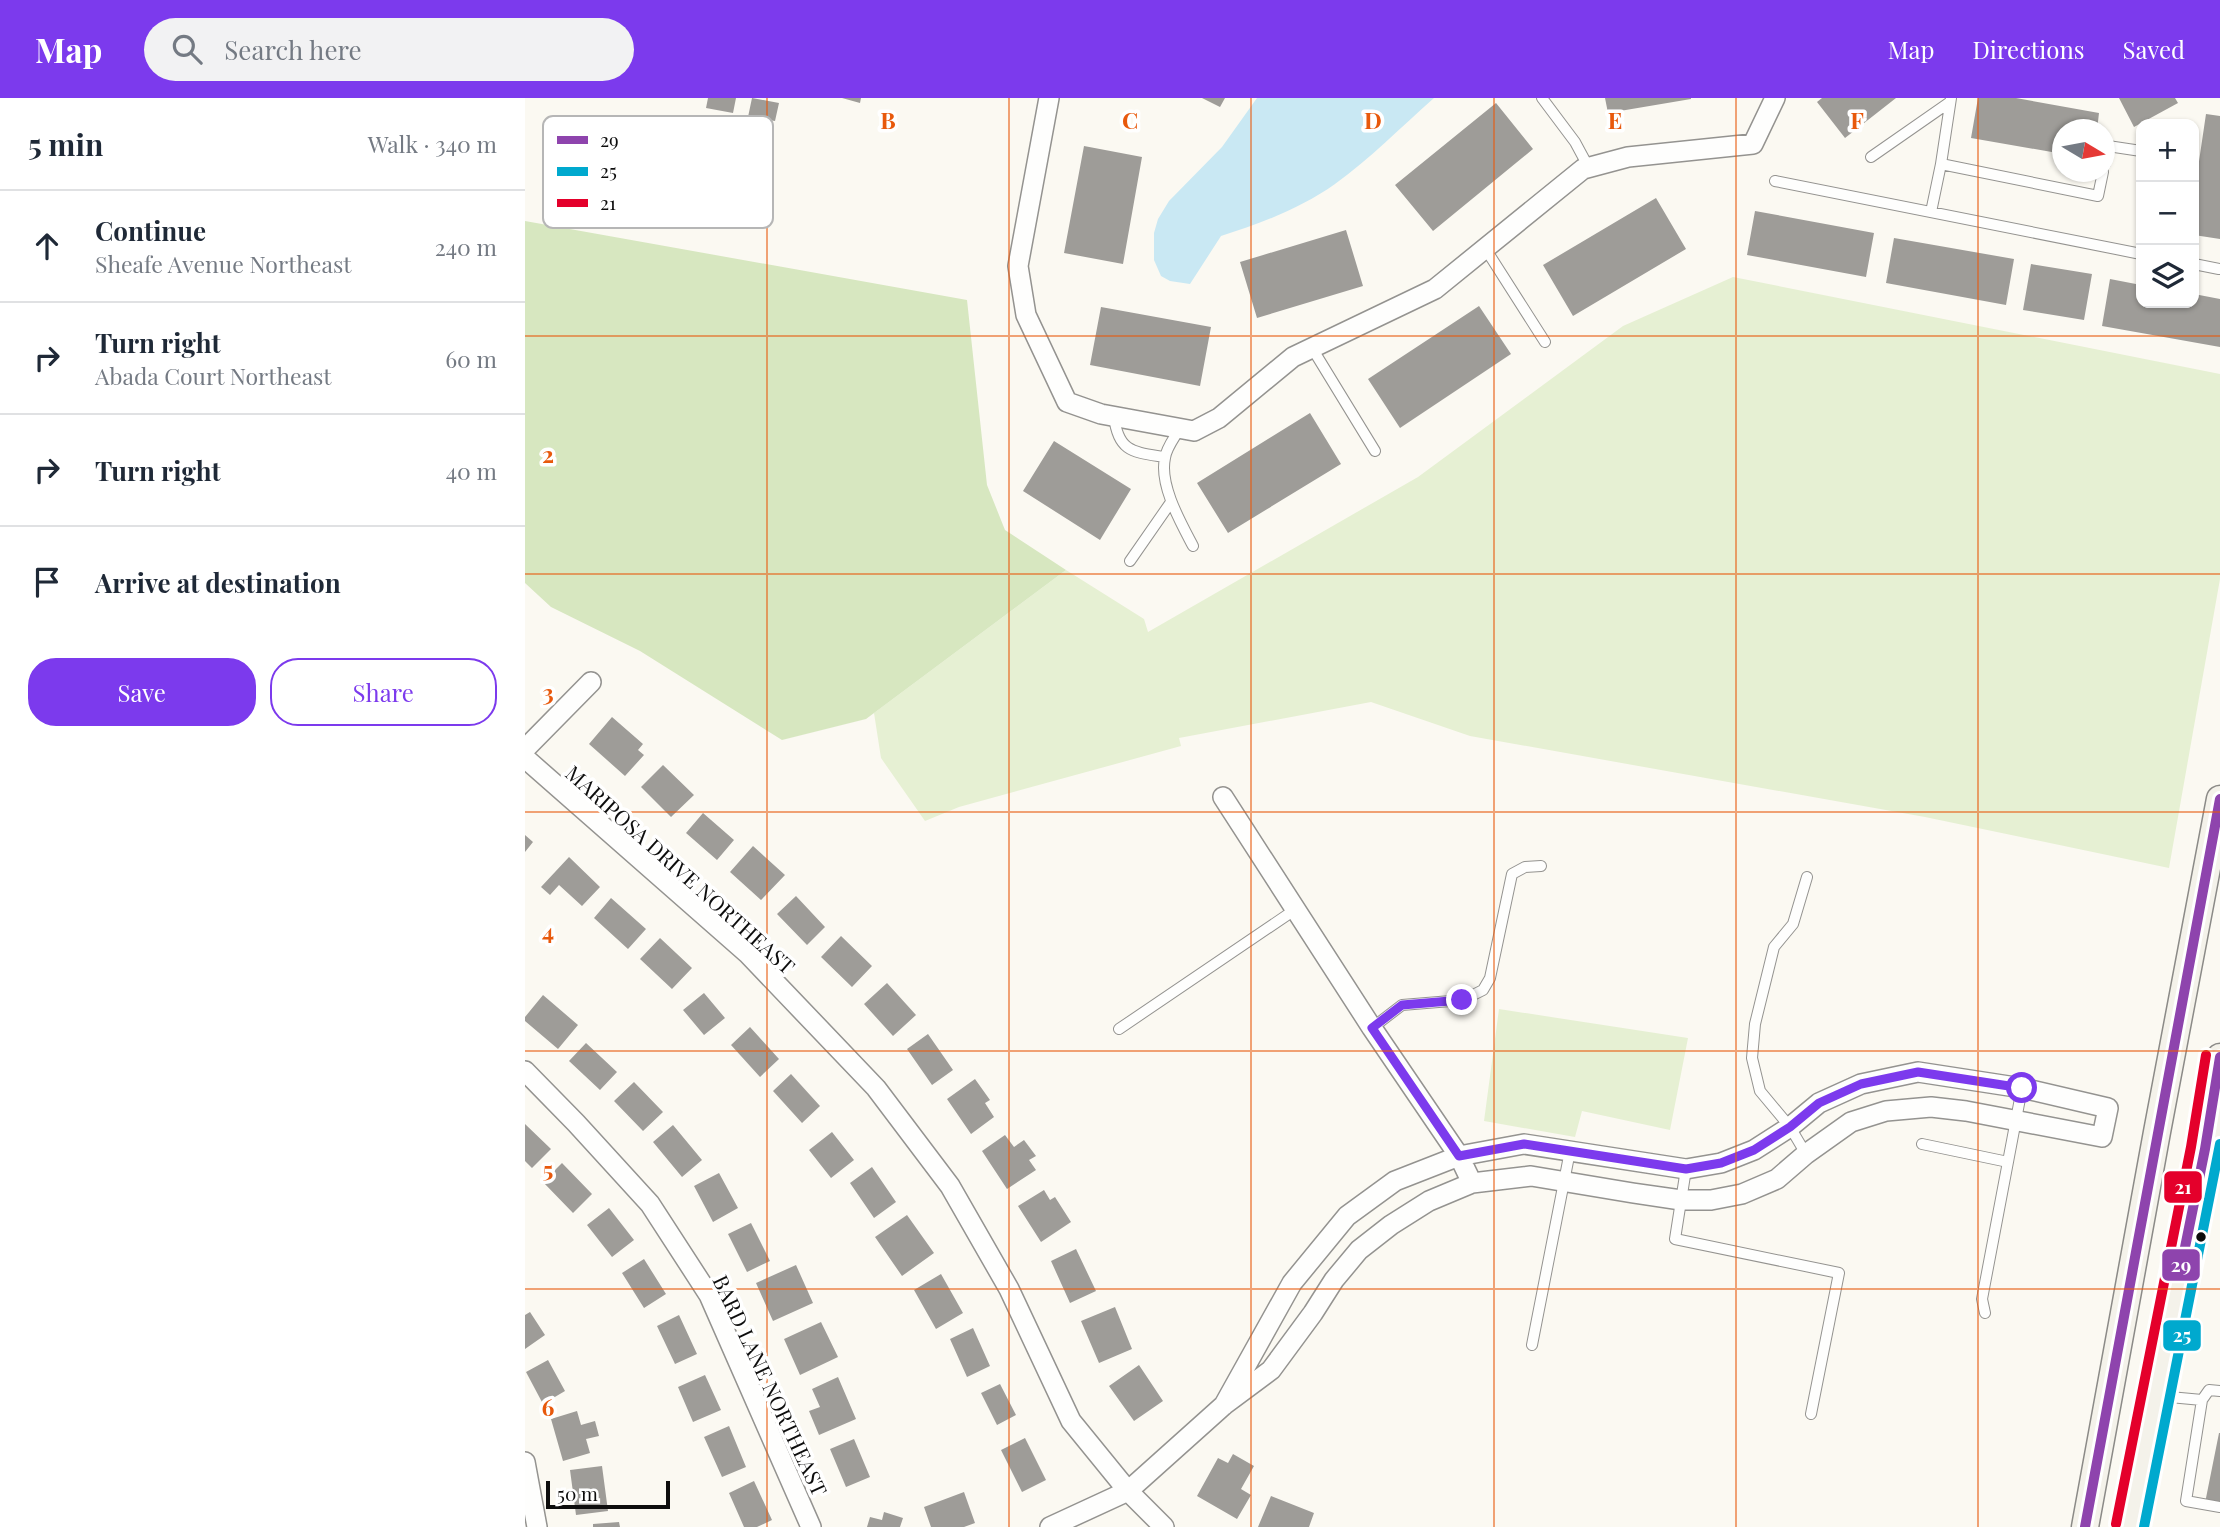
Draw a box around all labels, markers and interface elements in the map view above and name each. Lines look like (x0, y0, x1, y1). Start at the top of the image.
search box (144, 18, 634, 81)
text: Map (35, 27, 102, 71)
icon: search (168, 30, 206, 68)
text: Search here (224, 32, 362, 67)
text: Map (1888, 33, 1934, 65)
text: Directions (1972, 33, 2085, 65)
text: Saved (2123, 33, 2185, 65)
text: B (880, 104, 896, 135)
text: C (1122, 104, 1138, 135)
text: D (1364, 104, 1382, 135)
text: E (1608, 104, 1622, 135)
text: F (1850, 104, 1864, 135)
legend (543, 116, 773, 228)
north arrow (2052, 119, 2115, 182)
map controls (2136, 119, 2199, 308)
button: + (2136, 119, 2199, 182)
text: 5 min (28, 124, 103, 164)
text: 29 (600, 126, 619, 152)
text: Walk · 340 m (368, 128, 497, 159)
text: 25 (600, 157, 617, 183)
button: − (2136, 182, 2199, 245)
text: 21 (600, 189, 616, 215)
text: Continue (95, 213, 206, 248)
icon: ahead (28, 227, 66, 265)
text: 240 m (435, 231, 497, 262)
button: layers (2136, 245, 2199, 308)
text: Sheafe Avenue Northeast (95, 248, 351, 279)
text: Turn right (95, 325, 221, 360)
icon: right (28, 339, 66, 377)
text: 60 m (445, 343, 497, 374)
text: Abada Court Northeast (95, 360, 332, 391)
text: 2 (542, 438, 554, 469)
icon: right (28, 451, 66, 489)
text: Turn right (95, 453, 221, 488)
text: 40 m (446, 455, 497, 486)
icon: arrive (28, 563, 66, 601)
text: Arrive at destination (95, 565, 341, 600)
button: Save (28, 658, 256, 726)
button: Share (270, 658, 497, 726)
text: 3 (542, 676, 554, 707)
street label: MARIPOSA DRIVE NORTHEAST (560, 758, 802, 980)
text: 4 (542, 915, 554, 946)
route end (1446, 984, 1477, 1015)
route start (2006, 1072, 2037, 1103)
text: 5 (543, 1153, 553, 1184)
line badge: 21 (2163, 1170, 2203, 1204)
text: 21 (2174, 1173, 2192, 1199)
unlabelled marker (2194, 1230, 2208, 1244)
line badge: 29 (2161, 1248, 2201, 1282)
text: 29 (2171, 1251, 2191, 1277)
street label: BARD LANE NORTHEAST (707, 1270, 835, 1500)
line badge: 25 (2162, 1319, 2202, 1352)
text: 25 (2173, 1321, 2192, 1347)
text: 6 (542, 1391, 555, 1422)
scale bar (546, 1478, 670, 1510)
text: 50 m (557, 1480, 598, 1506)

